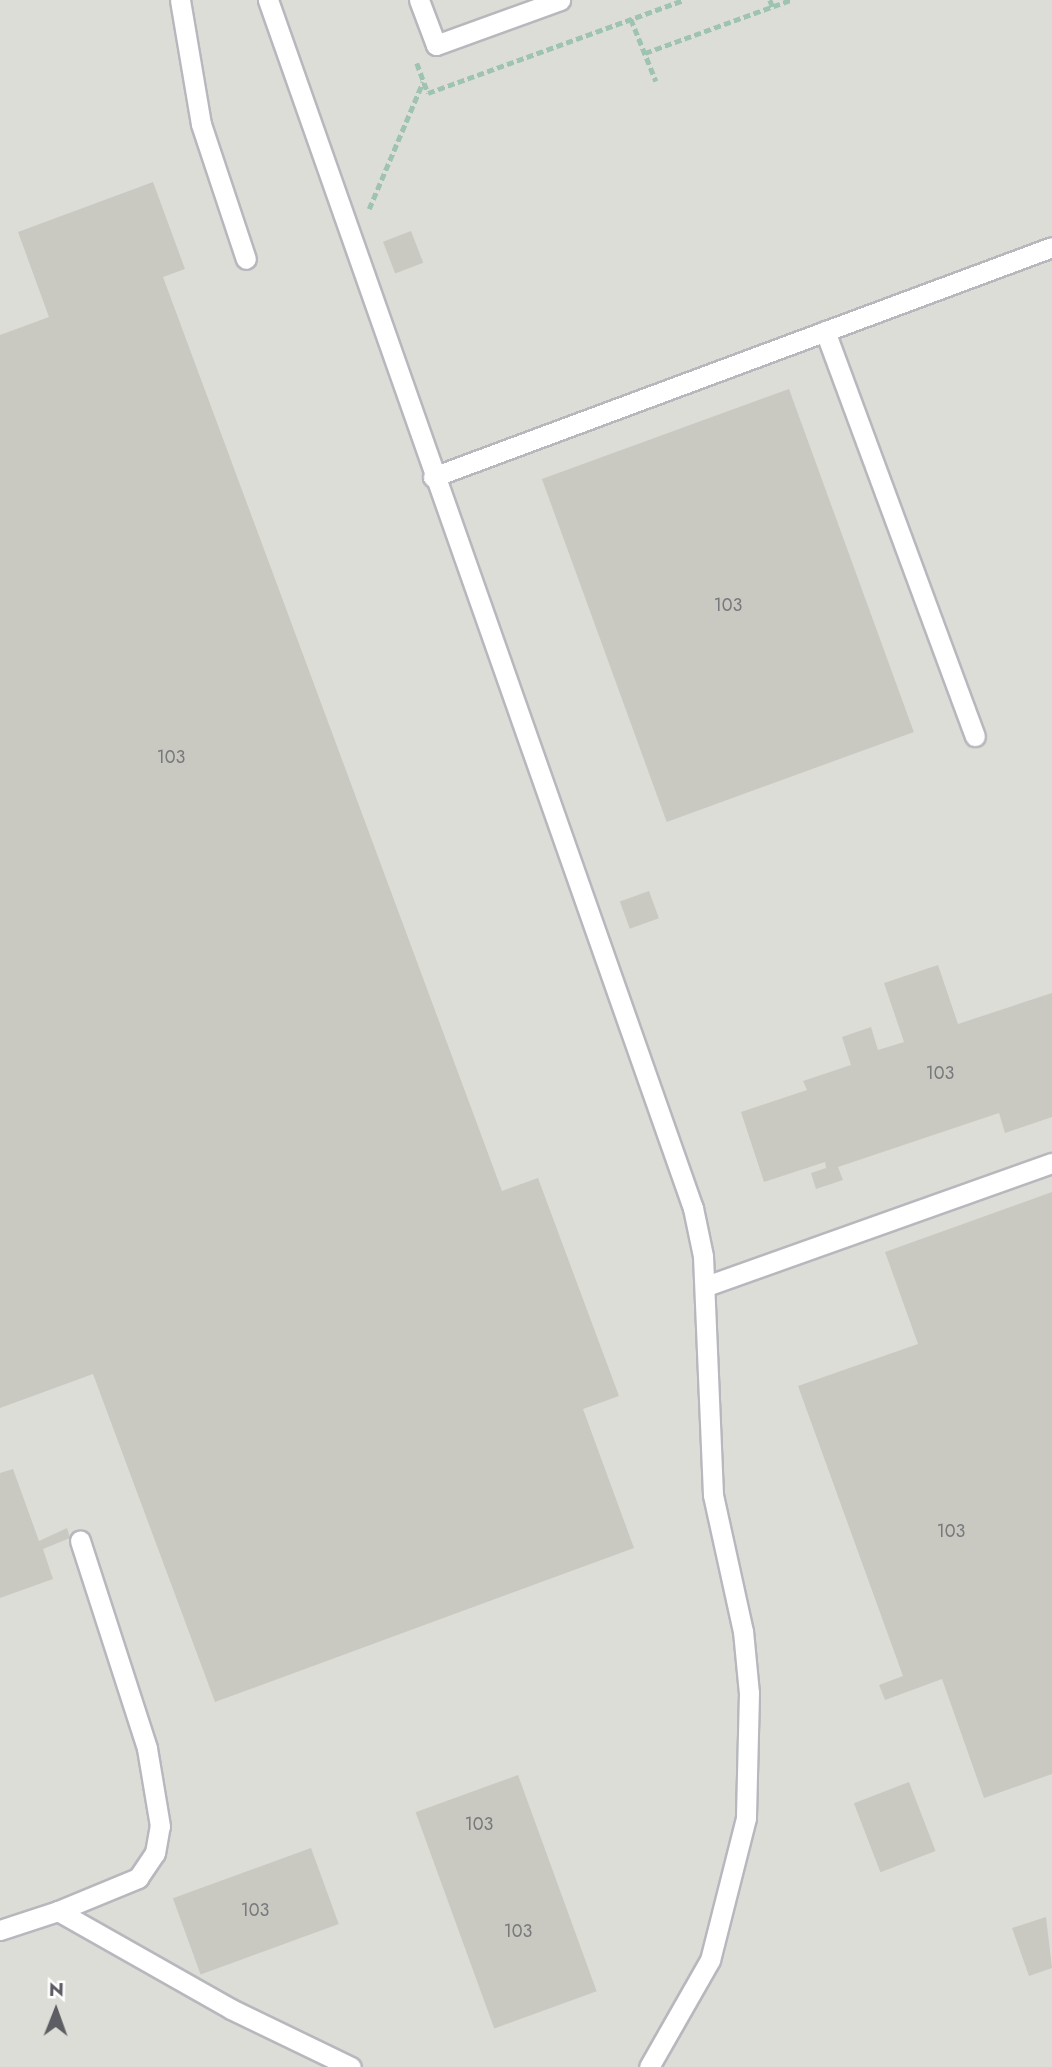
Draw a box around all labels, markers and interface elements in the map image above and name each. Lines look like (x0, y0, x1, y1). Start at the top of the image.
house number: 103 (714, 594, 742, 616)
house number: 103 (157, 746, 185, 768)
house number: 103 (926, 1062, 954, 1084)
house number: 103 (937, 1520, 965, 1542)
house number: 103 (465, 1813, 493, 1835)
house number: 103 (241, 1899, 269, 1921)
house number: 103 (504, 1920, 532, 1942)
north arrow (21, 1976, 91, 2046)
text: N (49, 1976, 64, 2003)

